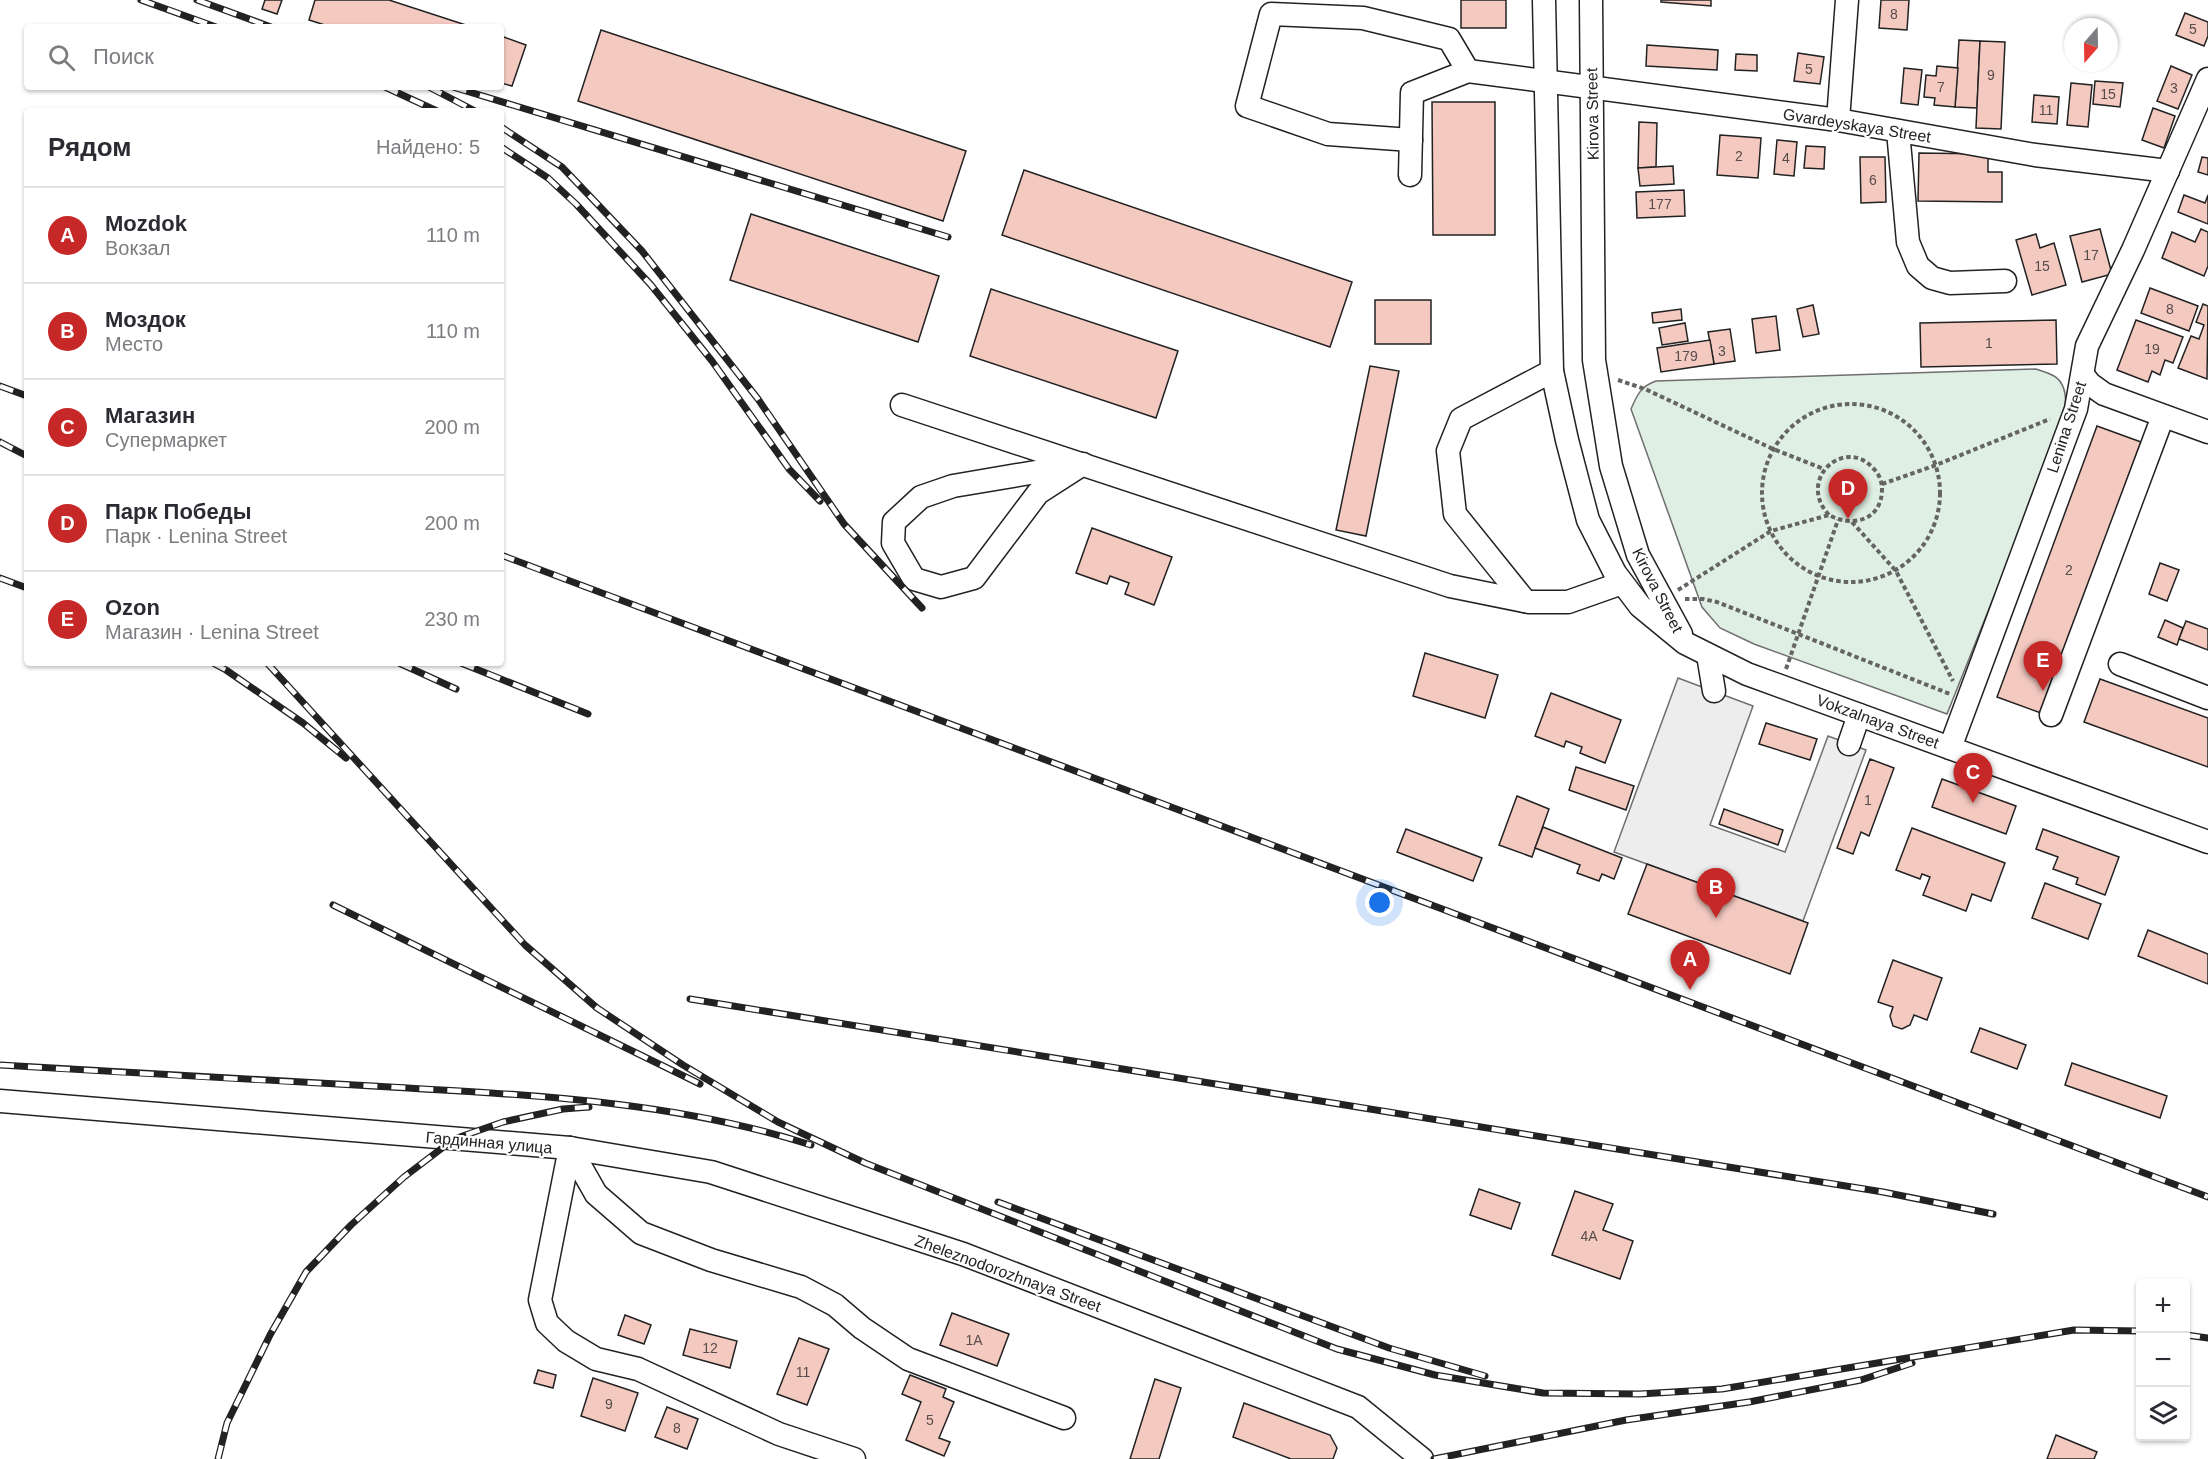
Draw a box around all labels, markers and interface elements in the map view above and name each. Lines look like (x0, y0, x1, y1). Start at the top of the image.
house number: 8 (1890, 6, 1898, 22)
north arrow (2064, 18, 2118, 72)
house number: 5 (2189, 21, 2197, 37)
search box (24, 24, 504, 90)
icon: search (45, 41, 78, 74)
text: Поиск (93, 44, 154, 69)
house number: 5 (1805, 61, 1813, 77)
street label: Kirova Street (1583, 67, 1602, 160)
house number: 9 (1987, 67, 1995, 83)
house number: 7 (1937, 79, 1945, 95)
house number: 3 (2170, 80, 2178, 96)
house number: 15 (2100, 86, 2116, 102)
house number: 11 (2039, 102, 2053, 118)
street label: Gvardeyskaya Street (1782, 105, 1933, 146)
text: Рядом (48, 132, 131, 162)
text: Найдено: 5 (376, 136, 480, 158)
house number: 2 (1735, 148, 1743, 164)
house number: 4 (1782, 150, 1790, 166)
house number: 6 (1869, 172, 1877, 188)
house number: 177 (1648, 196, 1672, 212)
text: Mozdok (105, 211, 187, 236)
text: A (60, 224, 75, 246)
text: 110 m (426, 224, 480, 246)
text: Вокзал (105, 237, 170, 259)
house number: 17 (2083, 247, 2099, 263)
house number: 15 (2034, 258, 2050, 274)
house number: 8 (2166, 301, 2174, 317)
text: Моздок (105, 307, 186, 332)
text: B (60, 320, 75, 342)
text: 110 m (426, 320, 480, 342)
text: Место (105, 333, 163, 355)
house number: 1 (1985, 335, 1993, 351)
house number: 19 (2144, 341, 2160, 357)
house number: 3 (1718, 343, 1726, 359)
house number: 179 (1674, 348, 1698, 364)
street label: Lenina Street (2044, 379, 2089, 475)
text: Магазин (105, 403, 195, 428)
text: C (60, 416, 75, 438)
text: 200 m (424, 416, 480, 438)
text: Супермаркет (105, 429, 227, 451)
pin: D (1828, 470, 1868, 519)
text: Парк Победы (105, 499, 251, 524)
text: D (60, 512, 75, 534)
text: 200 m (424, 512, 480, 534)
text: Парк · Lenina Street (105, 525, 287, 547)
street label: Kirova Street (1629, 545, 1686, 636)
house number: 2 (2065, 562, 2073, 578)
text: Ozon (105, 595, 160, 620)
text: E (61, 608, 74, 630)
text: 230 m (424, 608, 480, 630)
text: Магазин · Lenina Street (105, 621, 319, 643)
pin: E (2024, 642, 2062, 691)
street label: Vokzalnaya Street (1814, 691, 1942, 752)
pin: C (1954, 754, 1992, 803)
house number: 1 (1864, 792, 1872, 808)
pin: B (1696, 868, 1736, 918)
your location (1365, 888, 1394, 917)
pin: A (1670, 940, 1710, 990)
street label: Гардинная улица (425, 1128, 553, 1157)
house number: 4А (1580, 1228, 1598, 1244)
street label: Zheleznodorozhnaya Street (913, 1232, 1104, 1315)
map controls (2136, 1279, 2190, 1441)
button: + (2136, 1279, 2190, 1333)
house number: 1А (965, 1332, 983, 1348)
button: − (2136, 1333, 2190, 1387)
house number: 12 (702, 1340, 718, 1356)
house number: 11 (796, 1364, 810, 1380)
button: layers (2136, 1387, 2190, 1441)
house number: 9 (605, 1396, 613, 1412)
house number: 5 (926, 1412, 934, 1428)
house number: 8 (673, 1420, 681, 1436)

